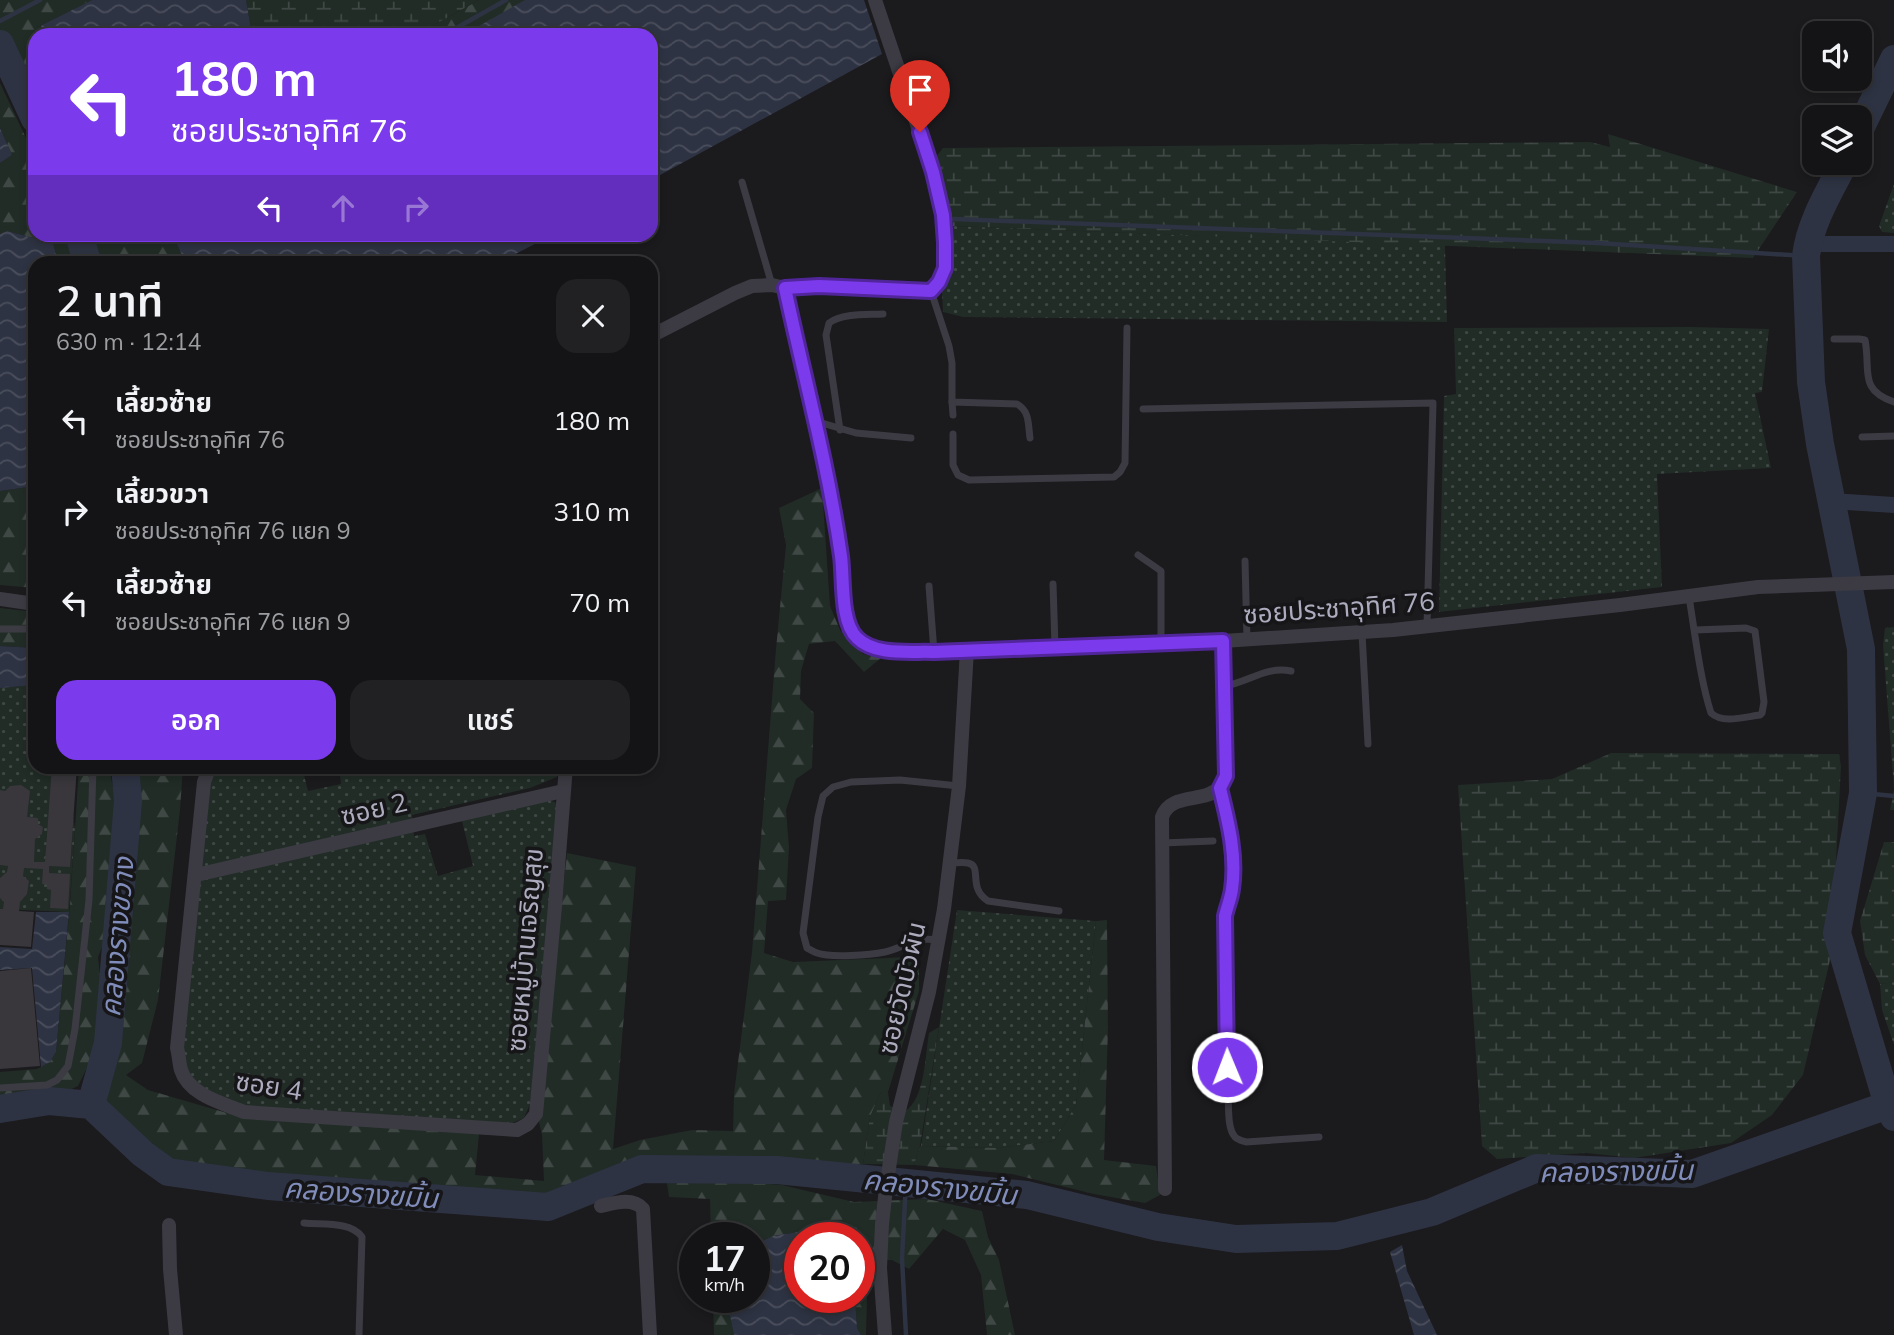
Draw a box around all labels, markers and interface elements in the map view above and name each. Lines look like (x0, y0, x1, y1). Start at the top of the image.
map controls (1802, 21, 1872, 175)
button: sound (1802, 21, 1872, 91)
text: 180 m (171, 47, 317, 108)
icon: left (56, 56, 147, 147)
pin (890, 60, 950, 132)
icon: arrive (901, 71, 939, 109)
button: layers (1802, 105, 1872, 175)
text: ซอยประชาอุทิศ 76 (171, 110, 407, 150)
icon: left (251, 189, 289, 227)
icon: ahead (324, 189, 362, 227)
icon: right (397, 189, 435, 227)
text: 2 นาที (56, 274, 163, 327)
button: close (556, 279, 630, 353)
text: 630 m · 12:14 (56, 327, 201, 356)
text: เลี้ยวซ้าย (115, 386, 212, 419)
icon: left (56, 402, 94, 440)
text: 180 m (554, 404, 630, 437)
text: ซอยประชาอุทิศ 76 (115, 425, 285, 454)
text: เลี้ยวขวา (115, 477, 209, 510)
icon: right (56, 493, 94, 531)
text: 310 m (554, 495, 630, 528)
text: ซอยประชาอุทิศ 76 แยก 9 (115, 516, 350, 545)
text: เลี้ยวซ้าย (115, 568, 212, 601)
icon: left (56, 584, 94, 622)
street label: ซอยประชาอุทิศ 76 (1242, 584, 1436, 631)
text: 70 m (569, 586, 630, 619)
text: ซอยประชาอุทิศ 76 แยก 9 (115, 607, 350, 636)
button: ออก (56, 680, 336, 760)
button: แชร์ (350, 680, 630, 760)
street label: ซอย 2 (337, 785, 410, 832)
street label: ซอยหมู่บ้านเจริญสุข (499, 847, 550, 1053)
water label: คลองรางขวาง (92, 854, 141, 1018)
street label: ซอยวัดบัวผัน (870, 918, 933, 1057)
position arrow (1190, 1030, 1264, 1104)
street label: ซอย 4 (233, 1064, 305, 1107)
water label: คลองรางขมิ้น (1539, 1152, 1695, 1189)
water label: คลองรางขมิ้น (862, 1161, 1020, 1212)
water label: คลองรางขมิ้น (283, 1170, 441, 1215)
speed limit sign: 20 (784, 1222, 875, 1313)
text: 17 (703, 1236, 746, 1280)
text: km/h (704, 1273, 745, 1296)

